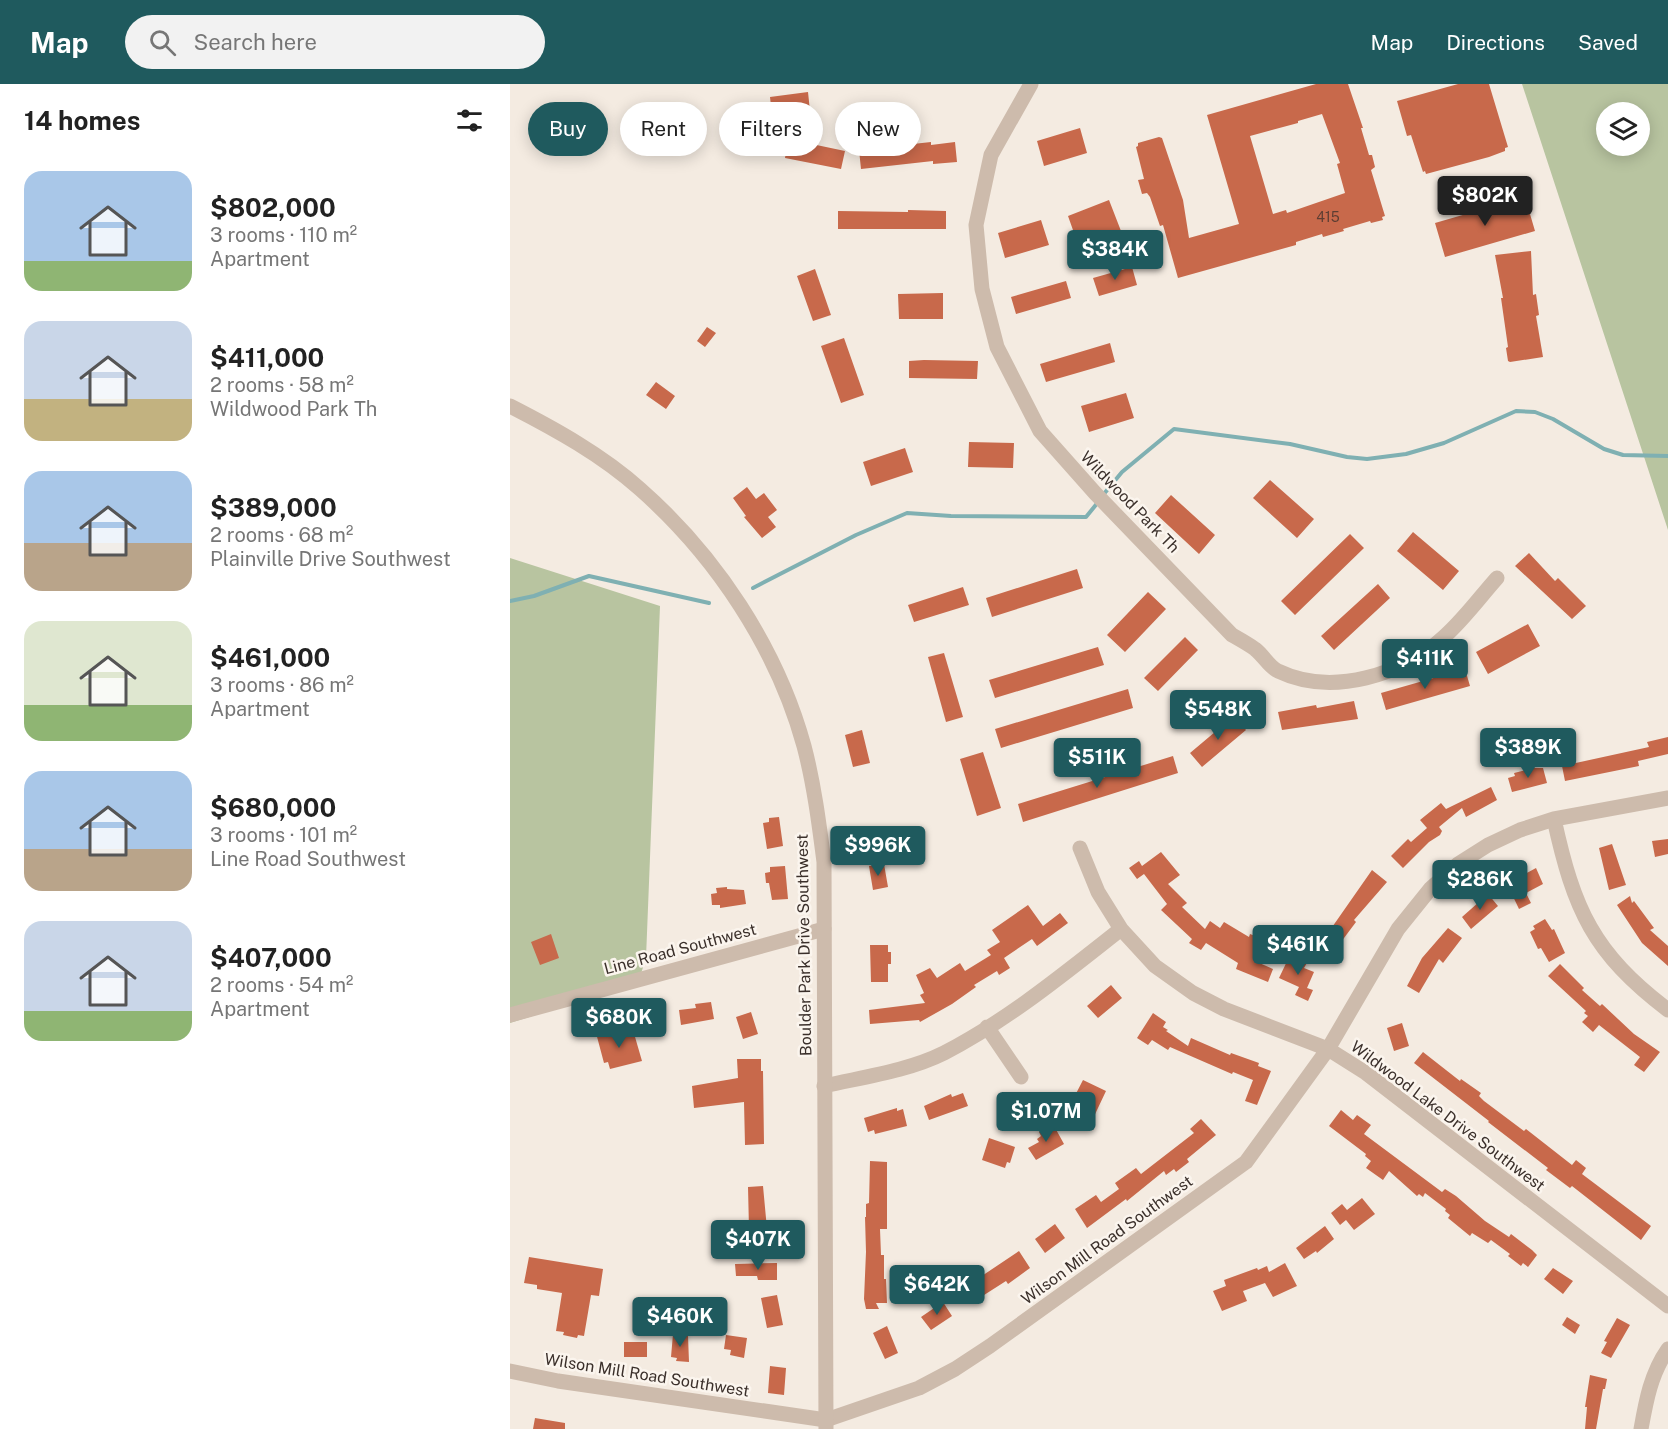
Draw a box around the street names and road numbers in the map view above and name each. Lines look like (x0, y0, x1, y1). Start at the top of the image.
street label: Wildwood Park Th (1077, 447, 1183, 557)
street label: Boulder Park Drive Southwest (793, 834, 815, 1056)
street label: Line Road Southwest (602, 920, 758, 978)
street label: Wildwood Lake Drive Southwest (1347, 1037, 1549, 1195)
street label: Wilson Mill Road Southwest (1018, 1171, 1196, 1309)
street label: Wilson Mill Road Southwest (543, 1349, 751, 1401)

